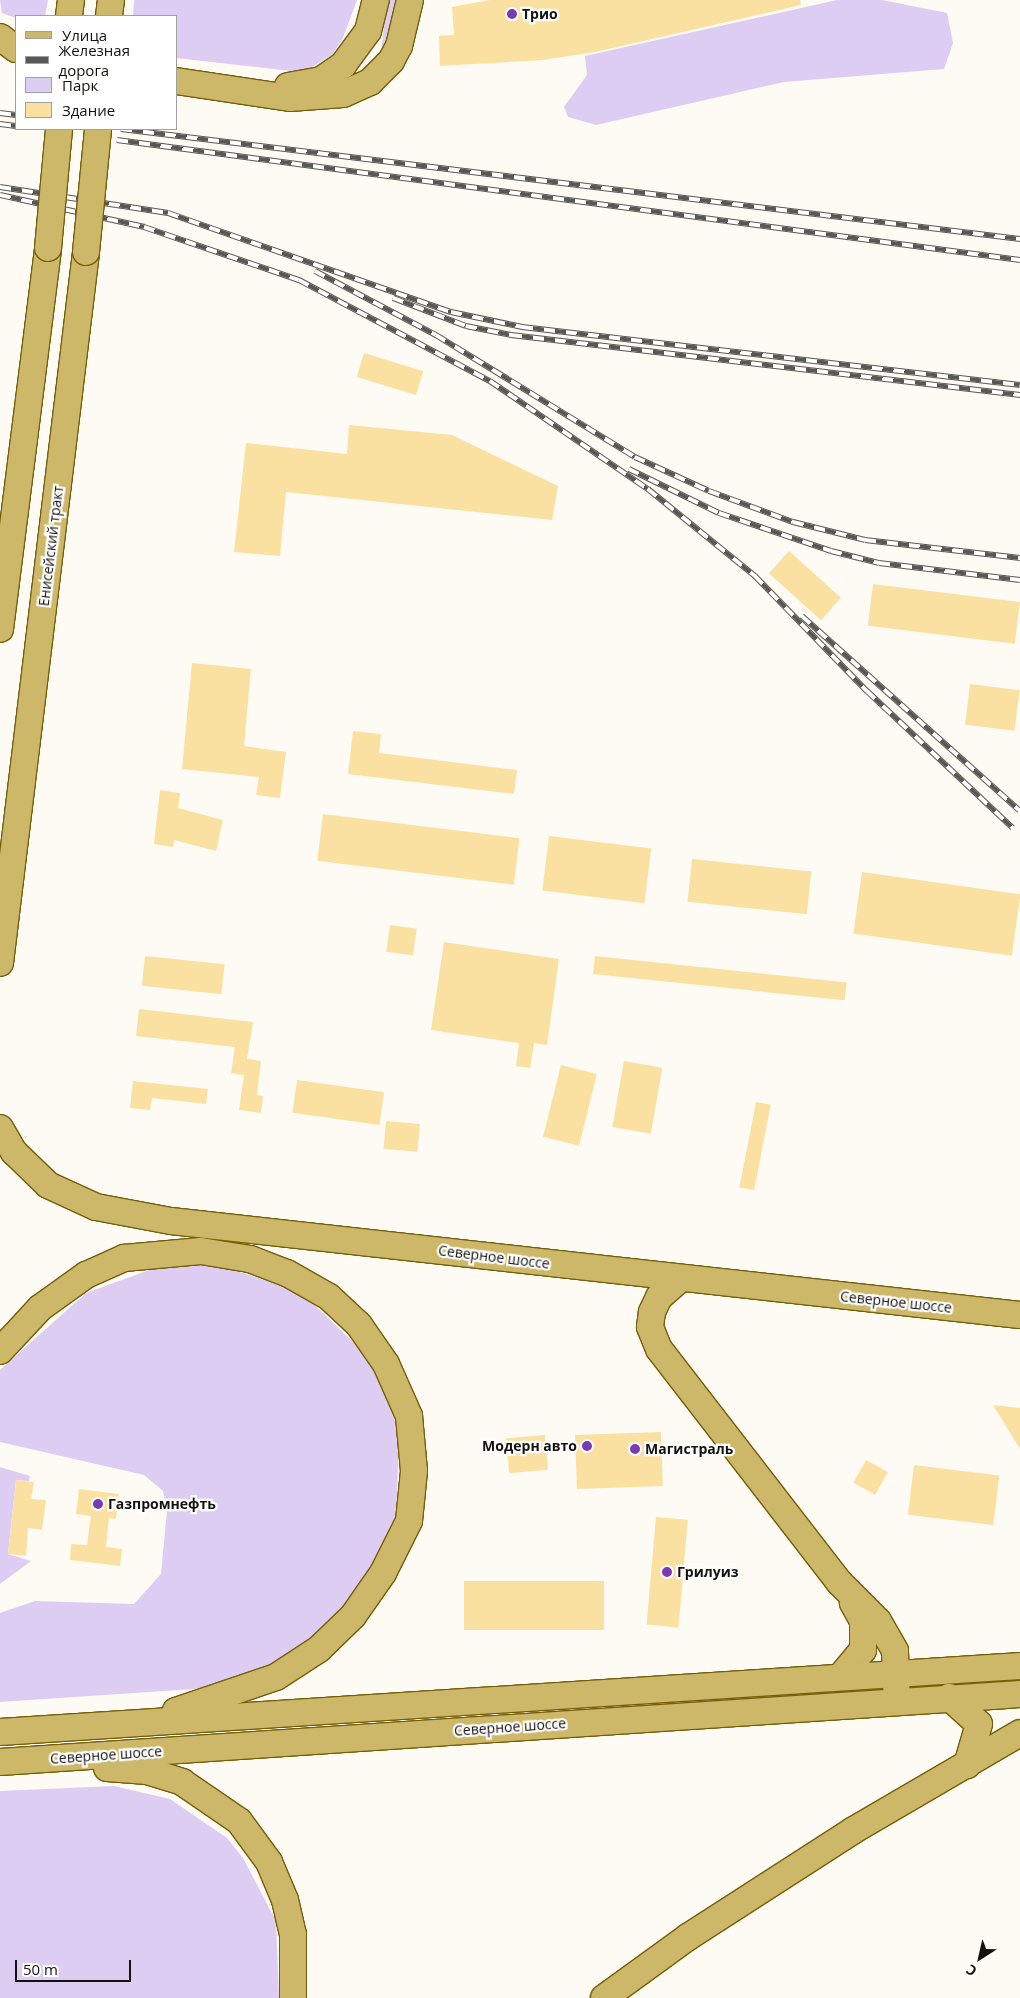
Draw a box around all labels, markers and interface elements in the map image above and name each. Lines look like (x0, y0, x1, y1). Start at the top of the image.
place label: Трио (522, 6, 558, 22)
marker: Трио (506, 8, 518, 20)
legend (15, 15, 178, 130)
text: Улица (62, 25, 107, 45)
text: Железная дорога (59, 40, 130, 80)
text: Парк (62, 75, 98, 95)
text: Здание (62, 100, 115, 120)
street label: Енисейский тракт (35, 485, 67, 607)
street label: Северное шоссе (437, 1242, 551, 1272)
street label: Северное шоссе (839, 1288, 953, 1316)
place label: Модерн авто (482, 1438, 577, 1454)
marker: Модерн авто (581, 1440, 593, 1452)
place label: Магистраль (645, 1441, 733, 1457)
marker: Магистраль (629, 1443, 641, 1455)
place label: Газпромнефть (108, 1496, 216, 1512)
marker: Газпромнефть (92, 1498, 104, 1510)
place label: Грилуиз (677, 1564, 739, 1580)
marker: Грилуиз (661, 1566, 673, 1578)
street label: Северное шоссе (454, 1715, 566, 1739)
street label: Северное шоссе (50, 1743, 162, 1767)
north arrow (955, 1933, 1005, 1983)
scale bar (18, 1950, 134, 1982)
text: 50 m (23, 1959, 58, 1979)
text: С (962, 1960, 980, 1981)

